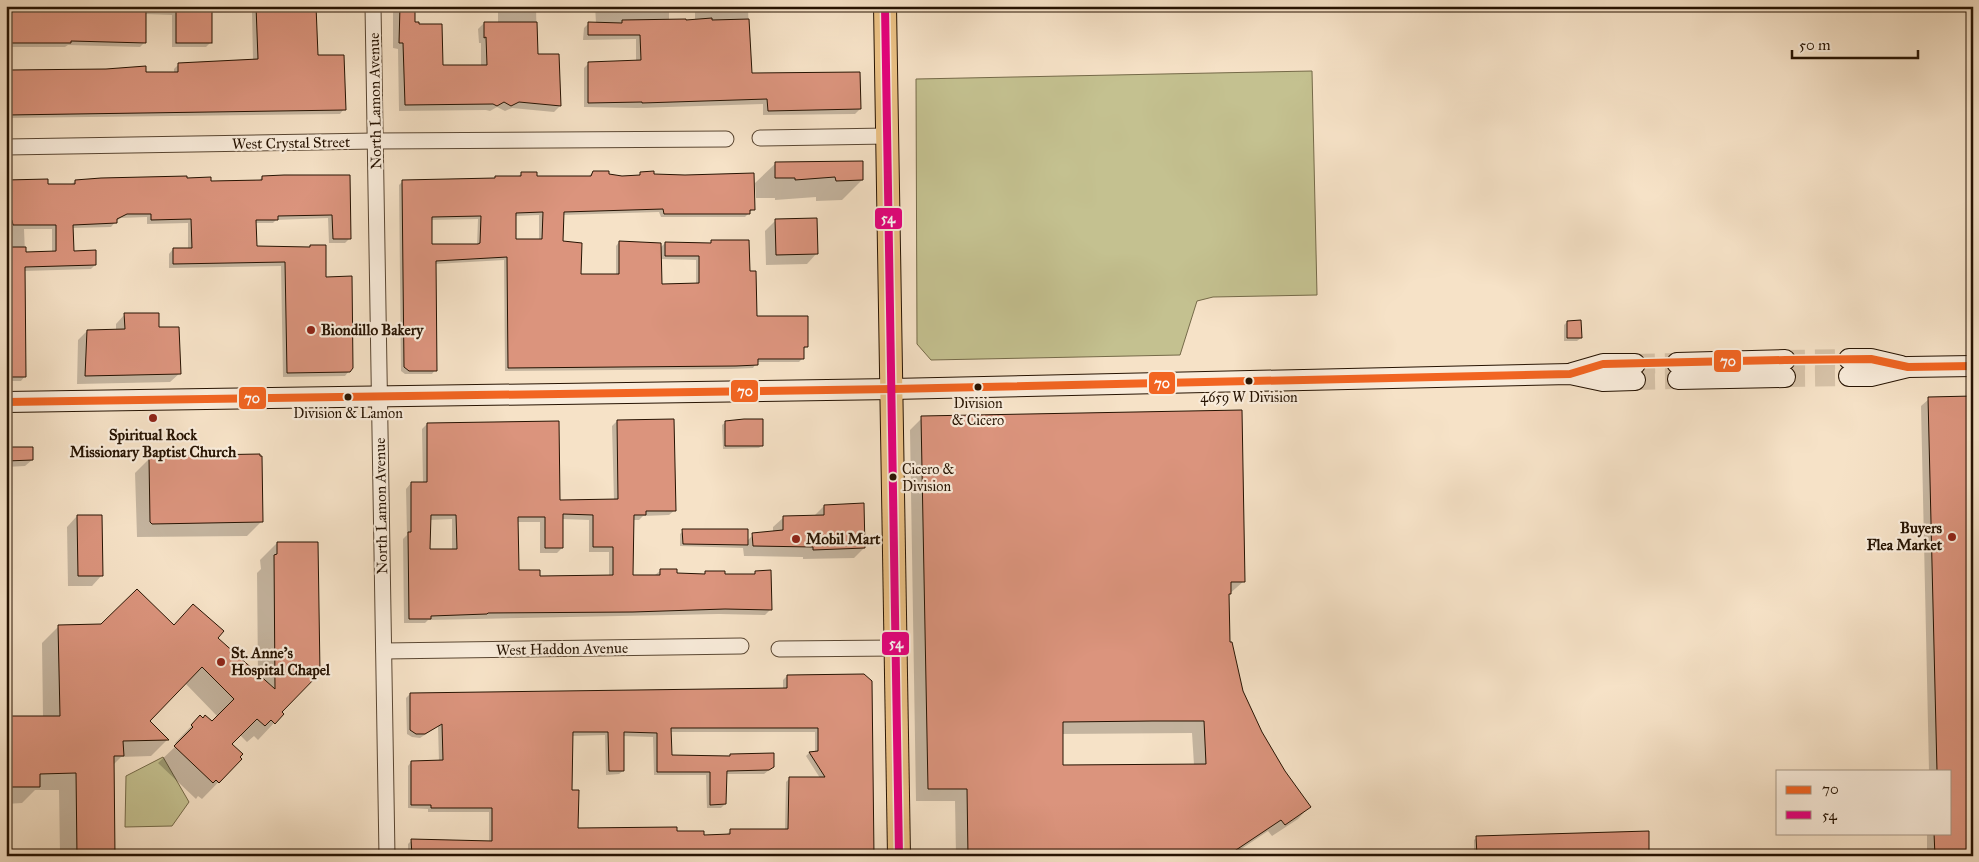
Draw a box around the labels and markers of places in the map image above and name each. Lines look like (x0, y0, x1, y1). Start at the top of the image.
place label: Biondillo Bakery (321, 321, 424, 340)
marker: Biondillo Bakery (305, 324, 317, 336)
marker: 4659 W Division (1244, 376, 1254, 386)
marker: Division & Cicero (973, 382, 983, 392)
place label: 4659 W Division (1200, 389, 1298, 406)
marker: Division & Lamon (343, 392, 353, 402)
place label: Division & Cicero (952, 395, 1004, 429)
place label: Division & Lamon (293, 405, 403, 422)
marker: Spiritual Rock Missionary Baptist Church (147, 412, 159, 424)
place label: Spiritual Rock Missionary Baptist Church (70, 426, 237, 462)
place label: Cicero & Division (902, 461, 954, 495)
marker: Cicero & Division (888, 472, 898, 482)
place label: Buyers Flea Market (1867, 519, 1943, 554)
place label: Mobil Mart (806, 530, 881, 548)
marker: Buyers Flea Market (1946, 531, 1958, 543)
marker: Mobil Mart (790, 533, 802, 545)
place label: St. Anne’s Hospital Chapel (231, 644, 331, 680)
marker: St. Anne’s Hospital Chapel (215, 656, 227, 668)

